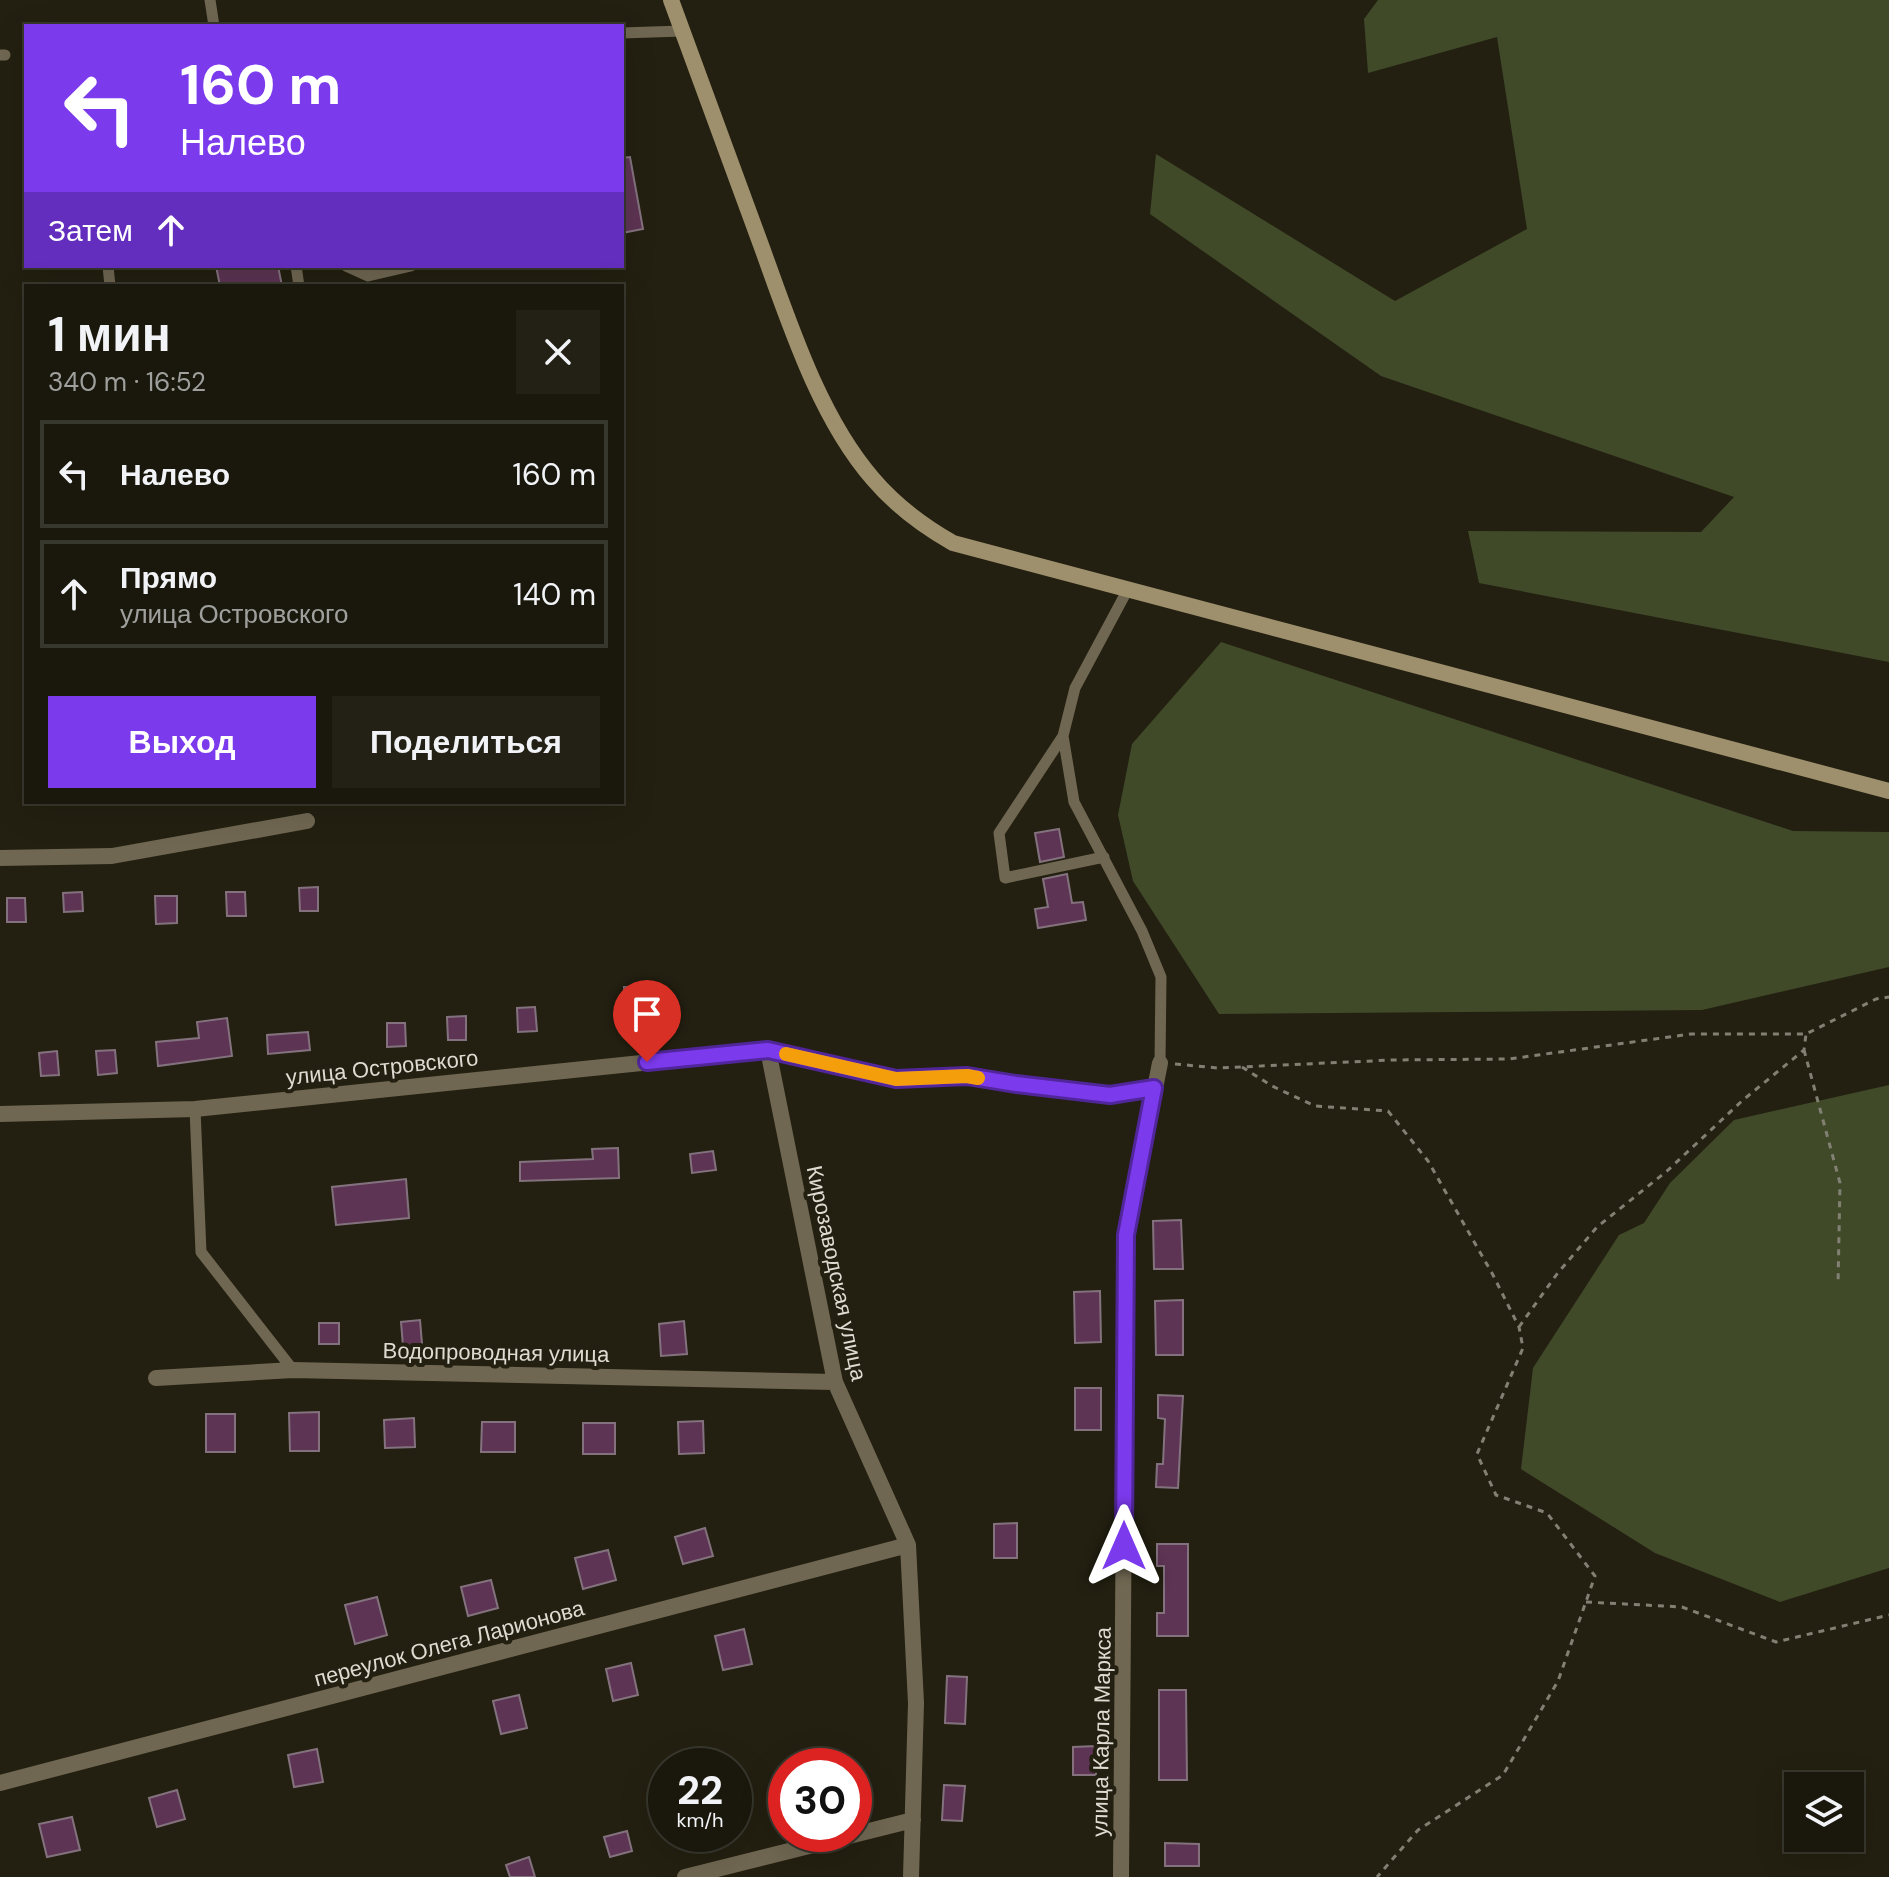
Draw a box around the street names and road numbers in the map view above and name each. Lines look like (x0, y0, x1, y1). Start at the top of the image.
street label: улица Островского (284, 1043, 480, 1092)
street label: Кирозаводская улица (800, 1163, 874, 1384)
street label: Водопроводная улица (382, 1336, 610, 1369)
street label: переулок Олега Ларионова (311, 1593, 588, 1694)
street label: улица Карла Маркса (1085, 1626, 1118, 1837)

